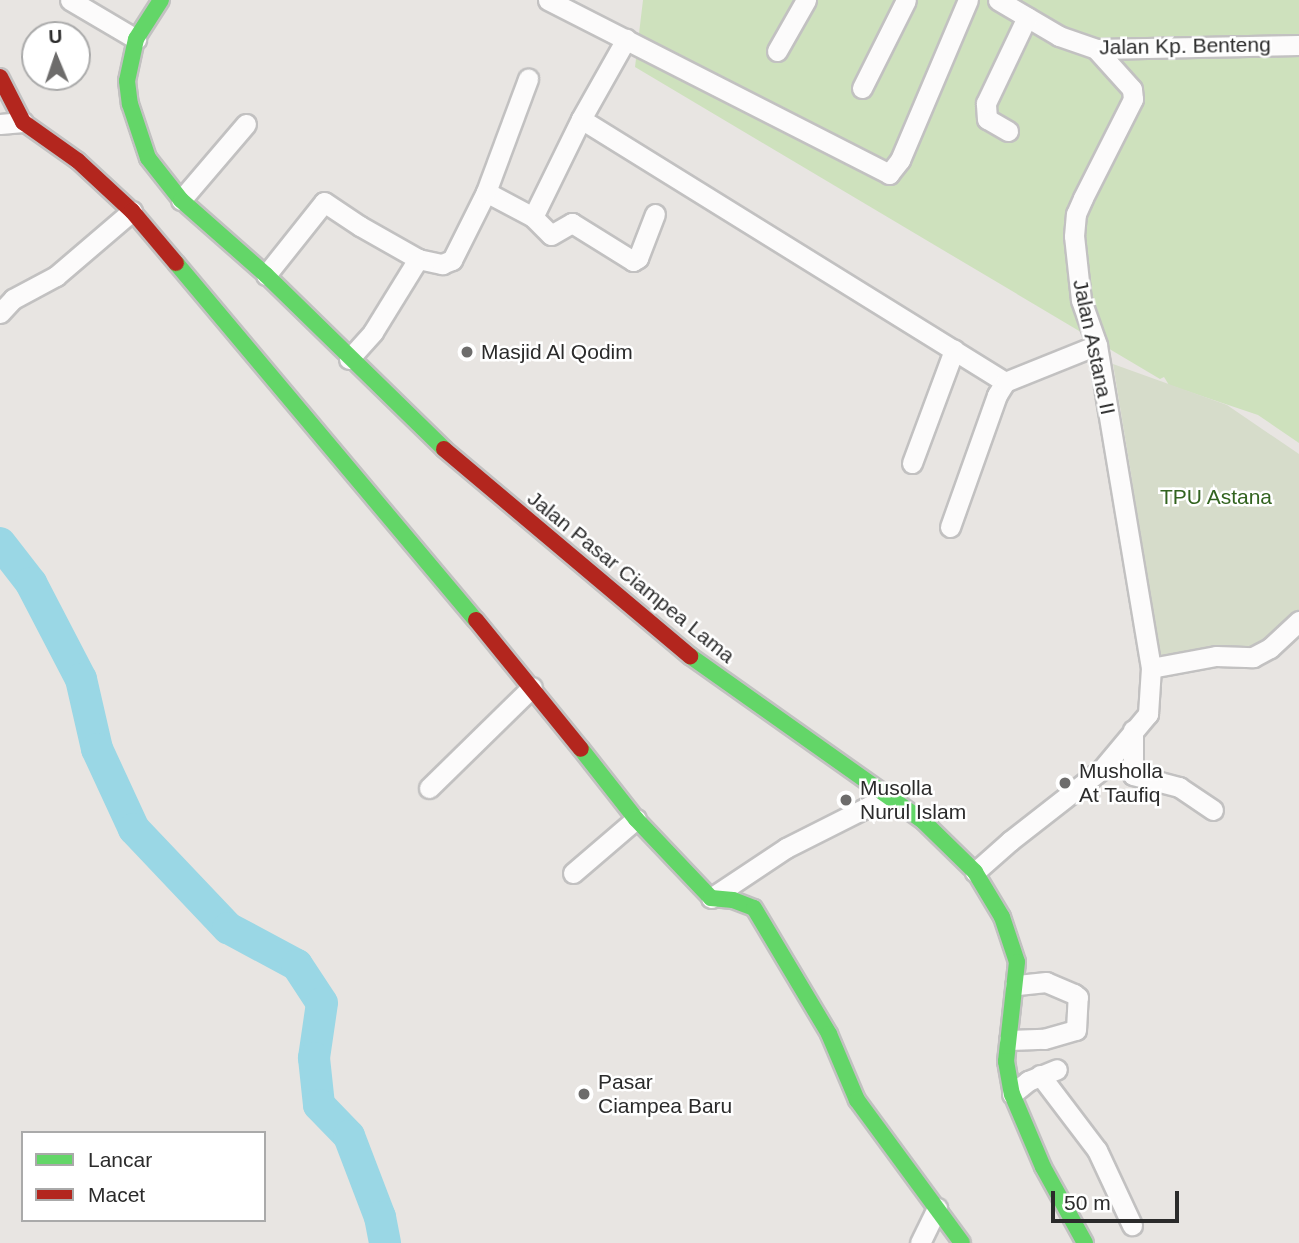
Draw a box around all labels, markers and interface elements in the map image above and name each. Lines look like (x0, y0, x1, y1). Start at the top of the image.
north arrow (21, 21, 91, 91)
text: U (48, 26, 63, 47)
street label: Jalan Kp. Benteng (1099, 32, 1271, 60)
street label: Jalan Astana II (1067, 276, 1121, 418)
place label: Masjid Al Qodim (481, 339, 634, 365)
marker: Masjid Al Qodim (459, 344, 475, 360)
park label: TPU Astana (1159, 484, 1273, 510)
street label: Jalan Pasar Ciampea Lama (522, 486, 740, 668)
place label: Musholla At Taufiq (1079, 758, 1163, 808)
place label: Musolla Nurul Islam (860, 775, 966, 825)
marker: Musholla At Taufiq (1057, 775, 1073, 791)
marker: Musolla Nurul Islam (838, 792, 854, 808)
place label: Pasar Ciampea Baru (598, 1069, 732, 1119)
marker: Pasar Ciampea Baru (576, 1086, 592, 1102)
legend (21, 1131, 266, 1222)
text: Lancar (88, 1148, 152, 1171)
scale bar (1054, 1176, 1182, 1220)
text: Macet (88, 1183, 145, 1206)
text: 50 m (1064, 1191, 1111, 1214)

